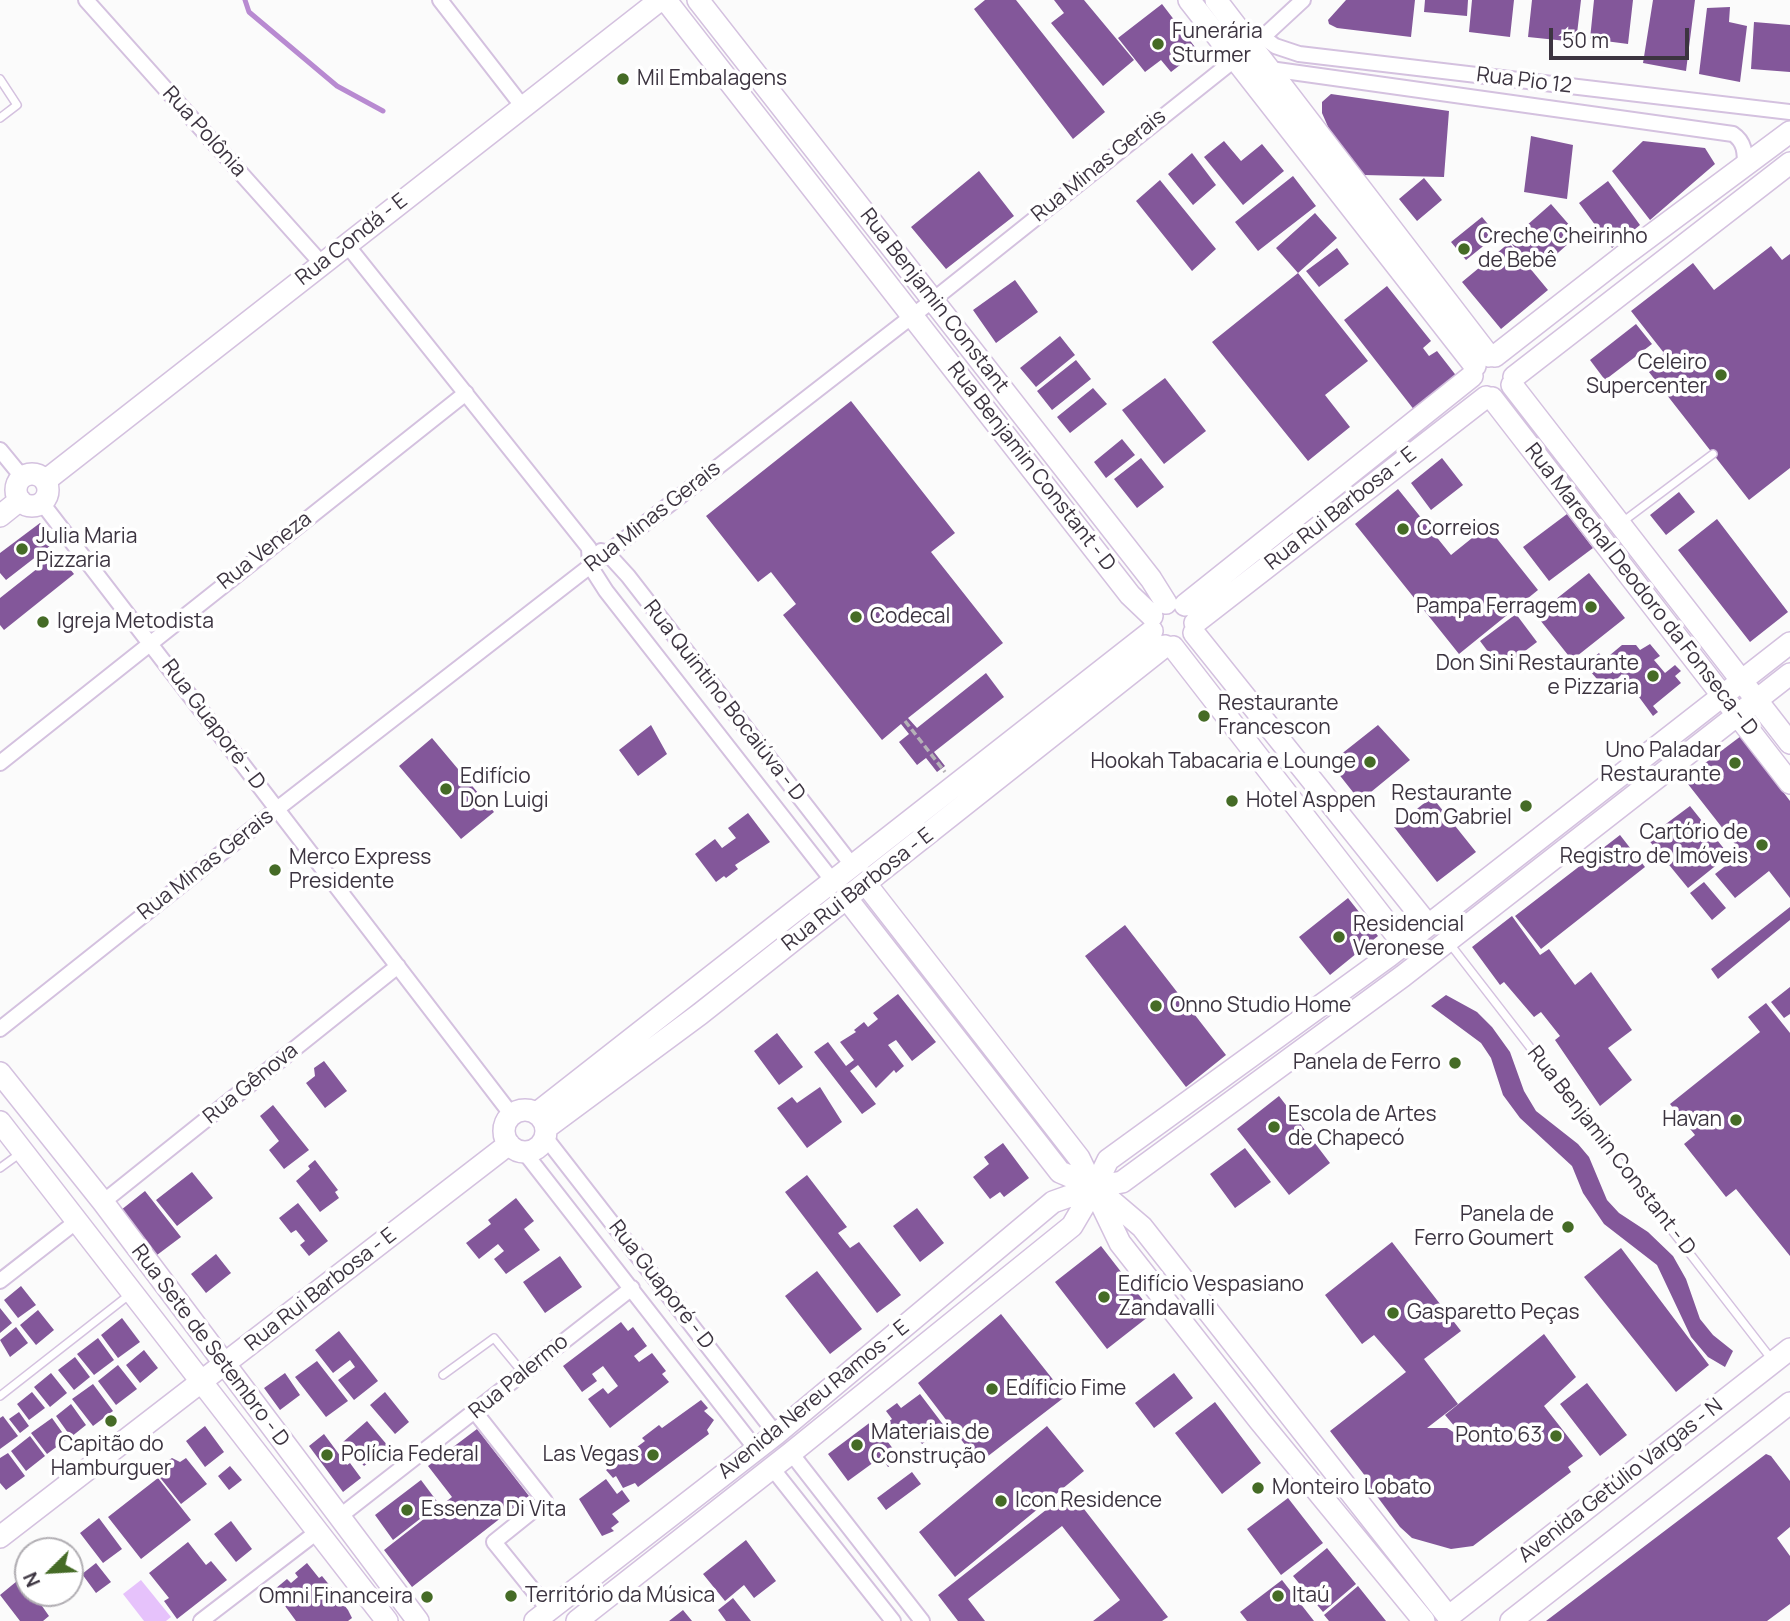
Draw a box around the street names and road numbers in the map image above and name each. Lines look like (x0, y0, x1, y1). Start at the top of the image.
street label: Rua Pio 12 (1475, 63, 1573, 99)
street label: Rua Polônia (157, 82, 251, 182)
street label: Rua Minas Gerais (1027, 104, 1171, 228)
street label: Rua Condá - E (291, 189, 413, 291)
street label: Rua Benjamin Constant (854, 204, 1014, 398)
street label: Rua Benjamin Constant - D (942, 357, 1120, 577)
street label: Rua Marechal Deodoro da Fonseca - D (1519, 439, 1763, 741)
street label: Rua Rui Barbosa - E (1260, 442, 1422, 576)
street label: Rua Minas Gerais (580, 456, 726, 578)
street label: Rua Veneza (213, 507, 317, 595)
street label: Rua Quintino Bocaiúva - D (638, 596, 810, 806)
street label: Rua Guaporé - D (156, 655, 270, 795)
street label: Rua Minas Gerais (133, 804, 279, 926)
street label: Rua Rui Barbosa - E (777, 823, 939, 957)
street label: Rua Gênova (199, 1038, 303, 1130)
street label: Rua Benjamin Constant - D (1522, 1041, 1700, 1261)
street label: Rua Guaporé - D (603, 1216, 719, 1354)
street label: Rua Rui Barbosa - E (240, 1223, 402, 1357)
street label: Rua Sete de Setembro - D (126, 1240, 294, 1452)
street label: Avenida Nereu Ramos - E (713, 1315, 915, 1485)
street label: Rua Palermo (464, 1329, 574, 1425)
street label: Avenida Getúlio Vargas - N (1514, 1393, 1728, 1569)

